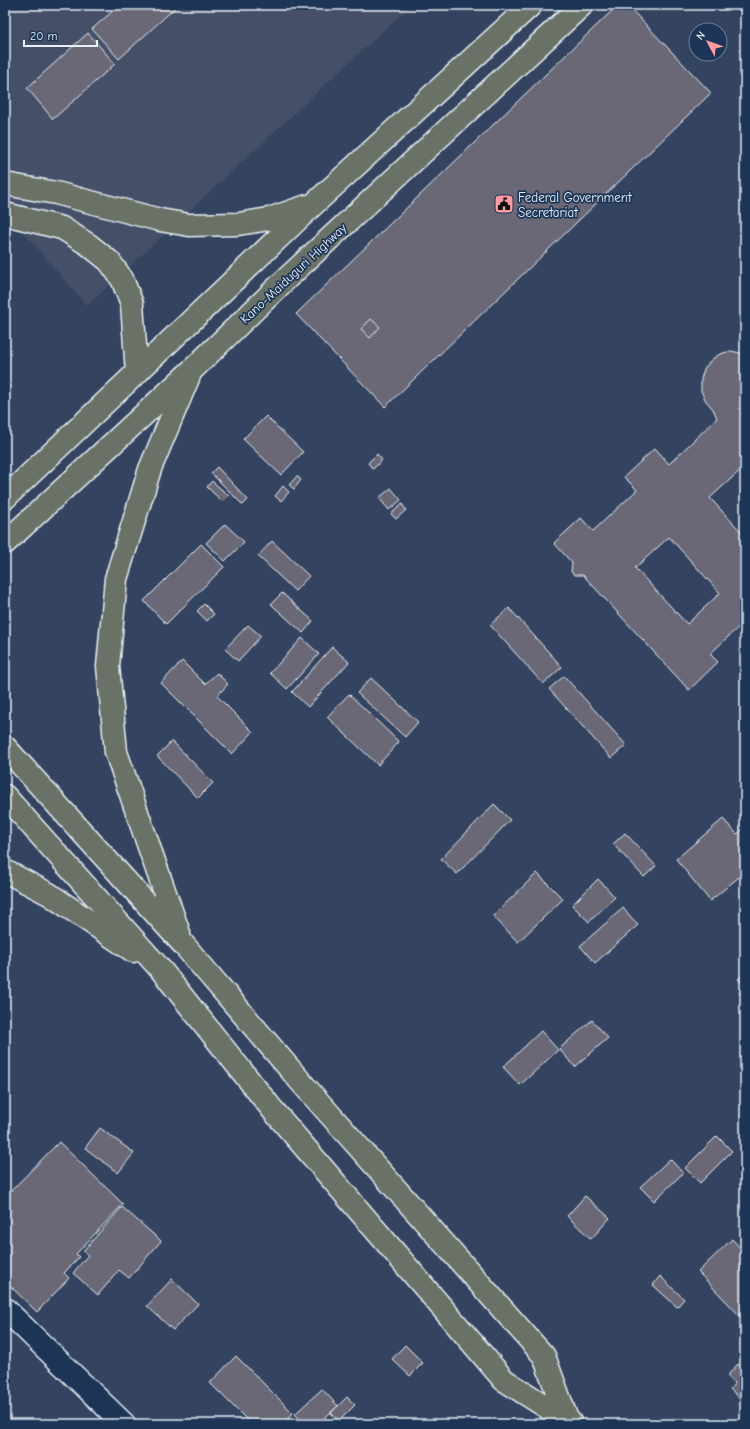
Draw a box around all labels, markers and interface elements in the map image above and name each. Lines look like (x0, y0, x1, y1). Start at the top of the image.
scale bar (24, 22, 97, 48)
north arrow (688, 22, 728, 62)
text: 20 m (30, 29, 58, 43)
text: N (694, 29, 708, 43)
place label: Federal Government Secretariat (518, 190, 633, 220)
public building icon: Federal Government Secretariat (493, 193, 515, 215)
street label: Kano-Maiduguri Highway (237, 220, 350, 326)

